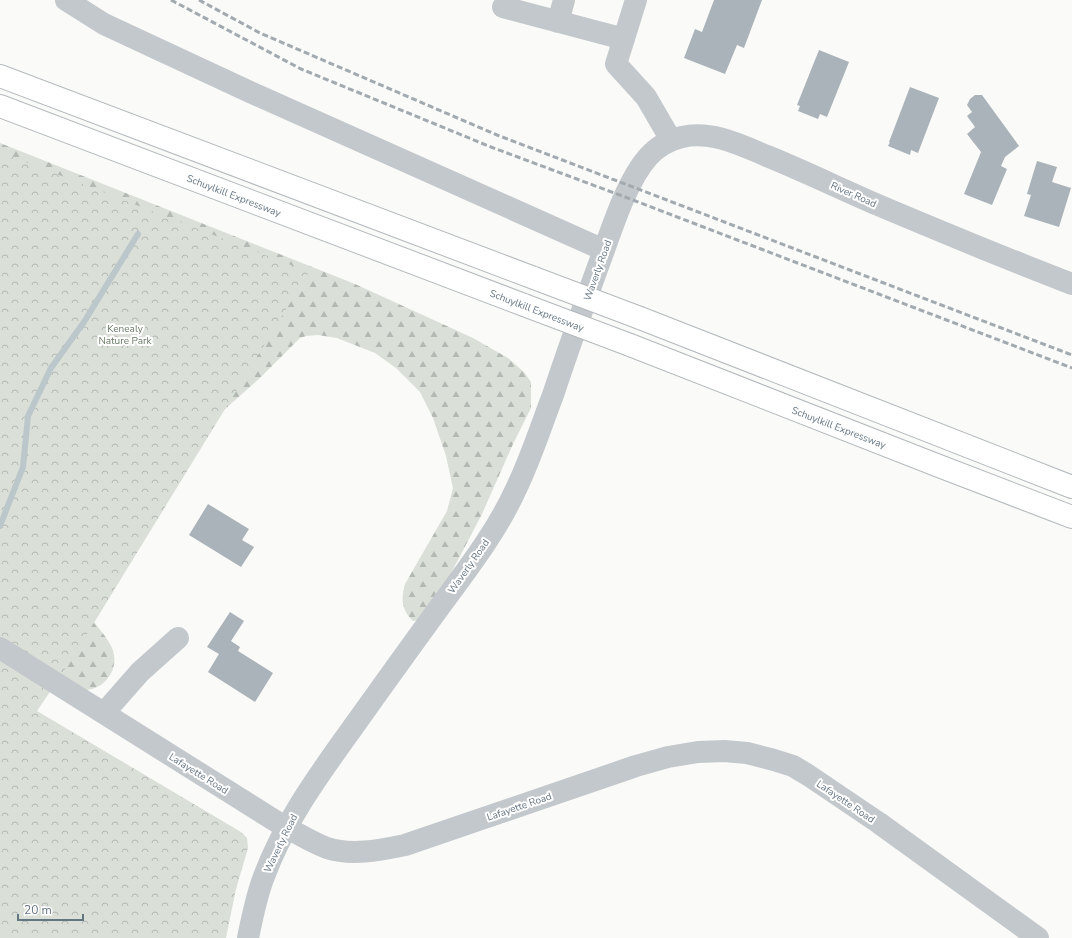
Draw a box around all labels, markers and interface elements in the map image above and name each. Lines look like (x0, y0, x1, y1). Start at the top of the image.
street label: Schuylkill Expressway (184, 171, 284, 221)
street label: River Road (828, 179, 879, 211)
street label: Waverly Road (581, 238, 615, 303)
street label: Schuylkill Expressway (487, 286, 587, 336)
park label: Kenealy Nature Park (98, 322, 153, 348)
street label: Schuylkill Expressway (789, 403, 889, 453)
street label: Waverly Road (445, 536, 493, 597)
street label: Lafayette Road (166, 750, 231, 798)
street label: Lafayette Road (813, 777, 878, 827)
street label: Lafayette Road (485, 789, 554, 825)
street label: Waverly Road (261, 812, 301, 875)
scale bar (18, 896, 83, 922)
text: 20 m (24, 902, 52, 918)

